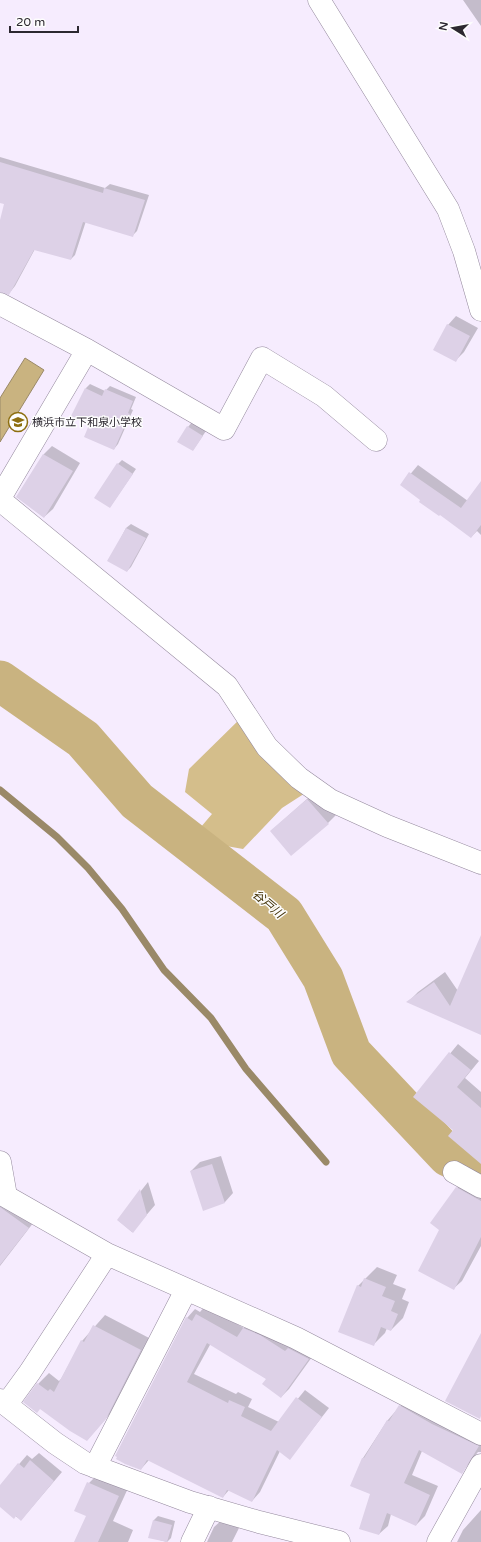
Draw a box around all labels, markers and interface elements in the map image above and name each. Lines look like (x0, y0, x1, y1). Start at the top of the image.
scale bar (10, 8, 78, 34)
north arrow (433, 8, 473, 48)
text: 20 m (16, 15, 45, 29)
text: N (436, 21, 451, 32)
school or university icon: 横浜市立下和泉小学校 (7, 411, 29, 433)
place label: 横浜市立下和泉小学校 (32, 416, 142, 429)
water label: 谷戸川 (250, 887, 288, 922)

